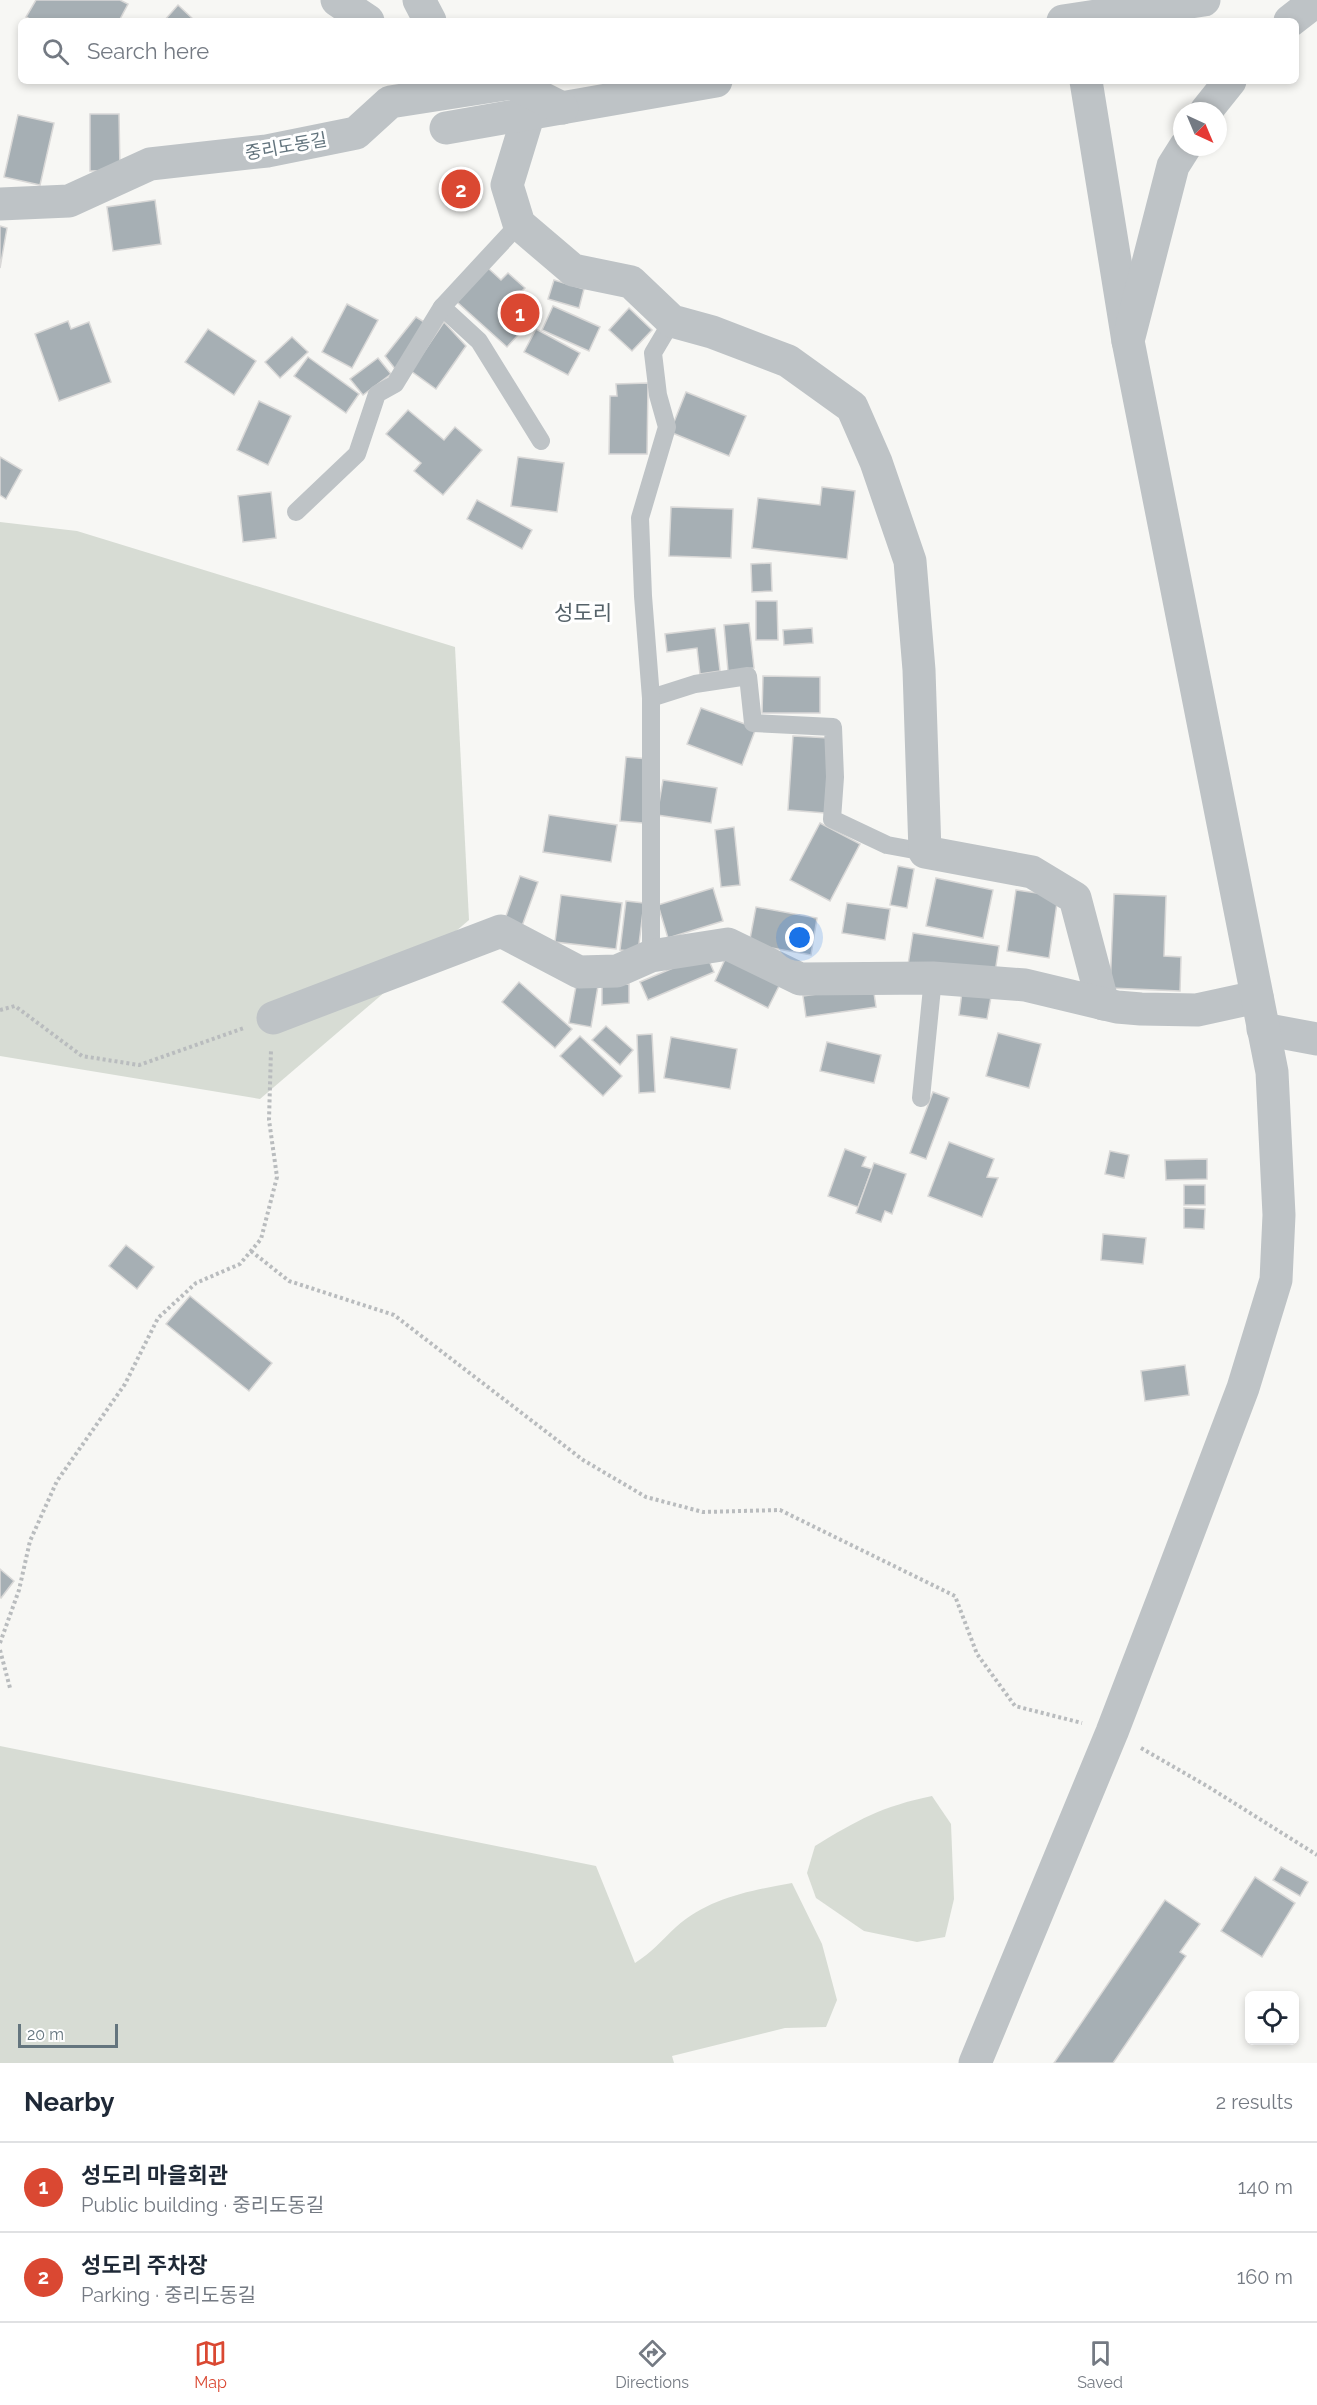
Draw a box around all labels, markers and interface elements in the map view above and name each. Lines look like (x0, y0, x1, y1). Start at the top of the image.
search box (18, 18, 1299, 84)
icon: search (39, 35, 72, 68)
text: Search here (87, 38, 209, 64)
north arrow (1173, 102, 1227, 156)
street label: 중리도동길 (243, 128, 329, 164)
pin: 2 (442, 166, 480, 212)
pin: 1 (500, 290, 540, 336)
district label: 성도리 (554, 600, 612, 625)
your location (785, 923, 814, 952)
map controls (1245, 1991, 1299, 2045)
button: locate (1245, 1991, 1299, 2045)
scale bar (18, 2021, 118, 2048)
text: 20 m (27, 2025, 64, 2044)
text: Nearby (24, 2087, 114, 2117)
text: 2 results (1216, 2090, 1293, 2114)
text: 성도리 마을회관 (81, 2162, 228, 2188)
text: 1 (39, 2175, 48, 2199)
text: 140 m (1238, 2175, 1293, 2199)
text: Public building · 중리도동길 (81, 2193, 324, 2217)
text: 성도리 주차장 (81, 2252, 208, 2278)
text: 2 (38, 2265, 49, 2289)
text: 160 m (1237, 2265, 1293, 2289)
text: Parking · 중리도동길 (81, 2283, 256, 2307)
tab: Map (194, 2337, 227, 2392)
tab: Directions (615, 2337, 689, 2392)
tab: Saved (1077, 2337, 1123, 2392)

